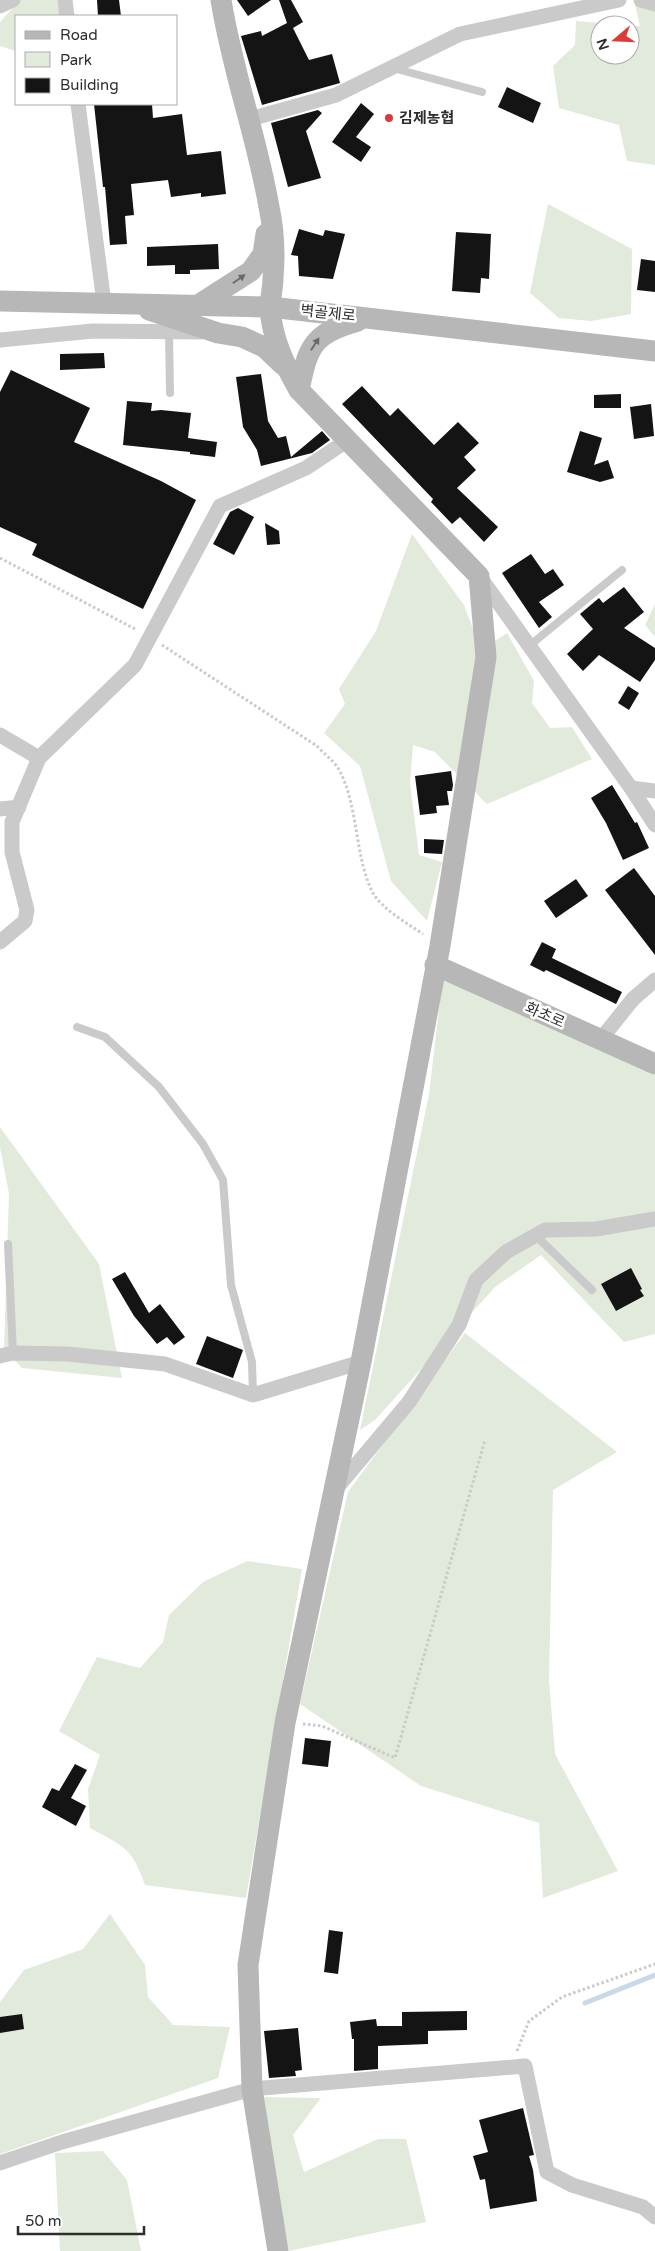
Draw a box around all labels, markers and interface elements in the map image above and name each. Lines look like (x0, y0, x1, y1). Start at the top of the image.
legend (15, 15, 178, 105)
north arrow (590, 15, 640, 65)
text: Road (60, 26, 98, 44)
text: N (593, 36, 613, 52)
text: Park (60, 51, 92, 69)
text: Building (60, 76, 119, 94)
place label: 김제농협 (399, 109, 454, 127)
marker: 김제농협 (383, 112, 395, 124)
one-way arrow (232, 274, 246, 284)
street label: 벽골제로 (300, 301, 356, 325)
one-way arrow (310, 337, 320, 351)
street label: 화초로 (522, 998, 568, 1032)
scale bar (18, 2204, 144, 2236)
text: 50 m (25, 2212, 62, 2230)

